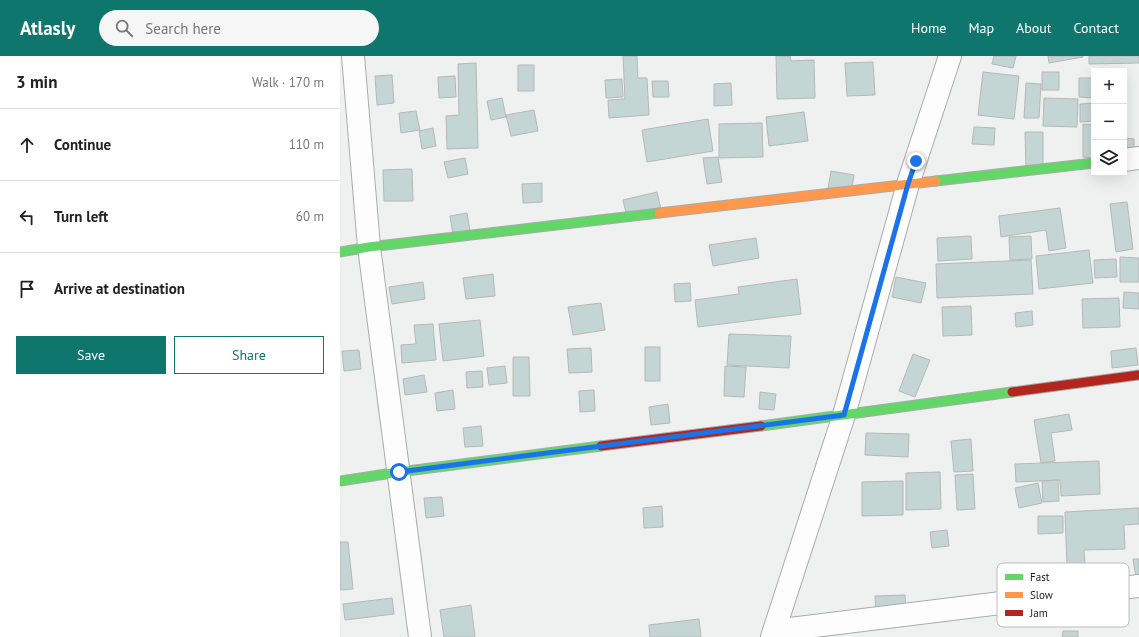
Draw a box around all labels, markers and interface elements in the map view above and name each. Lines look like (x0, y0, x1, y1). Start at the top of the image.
search box (99, 10, 379, 46)
text: Atlasly (20, 16, 75, 40)
icon: search (113, 17, 135, 39)
text: Search here (145, 19, 221, 38)
text: Home (911, 19, 946, 37)
text: Map (968, 19, 994, 37)
text: About (1016, 19, 1052, 37)
text: Contact (1074, 19, 1119, 37)
map controls (1091, 68, 1127, 176)
button: + (1091, 68, 1127, 104)
text: 3 min (16, 71, 57, 93)
text: Walk · 170 m (252, 74, 324, 91)
button: − (1091, 104, 1127, 140)
icon: ahead (16, 134, 38, 156)
text: Continue (54, 135, 111, 154)
text: 110 m (289, 136, 324, 153)
button: layers (1091, 140, 1127, 176)
route end (907, 152, 925, 170)
icon: left (16, 206, 38, 228)
text: Turn left (54, 207, 108, 226)
text: 60 m (296, 208, 324, 225)
icon: arrive (16, 278, 38, 300)
text: Arrive at destination (54, 279, 185, 298)
button: Save (16, 336, 166, 374)
button: Share (174, 336, 324, 374)
route start (390, 463, 408, 481)
legend (997, 563, 1129, 627)
text: Fast (1030, 570, 1050, 584)
text: Slow (1030, 588, 1053, 602)
text: Jam (1029, 606, 1048, 620)

